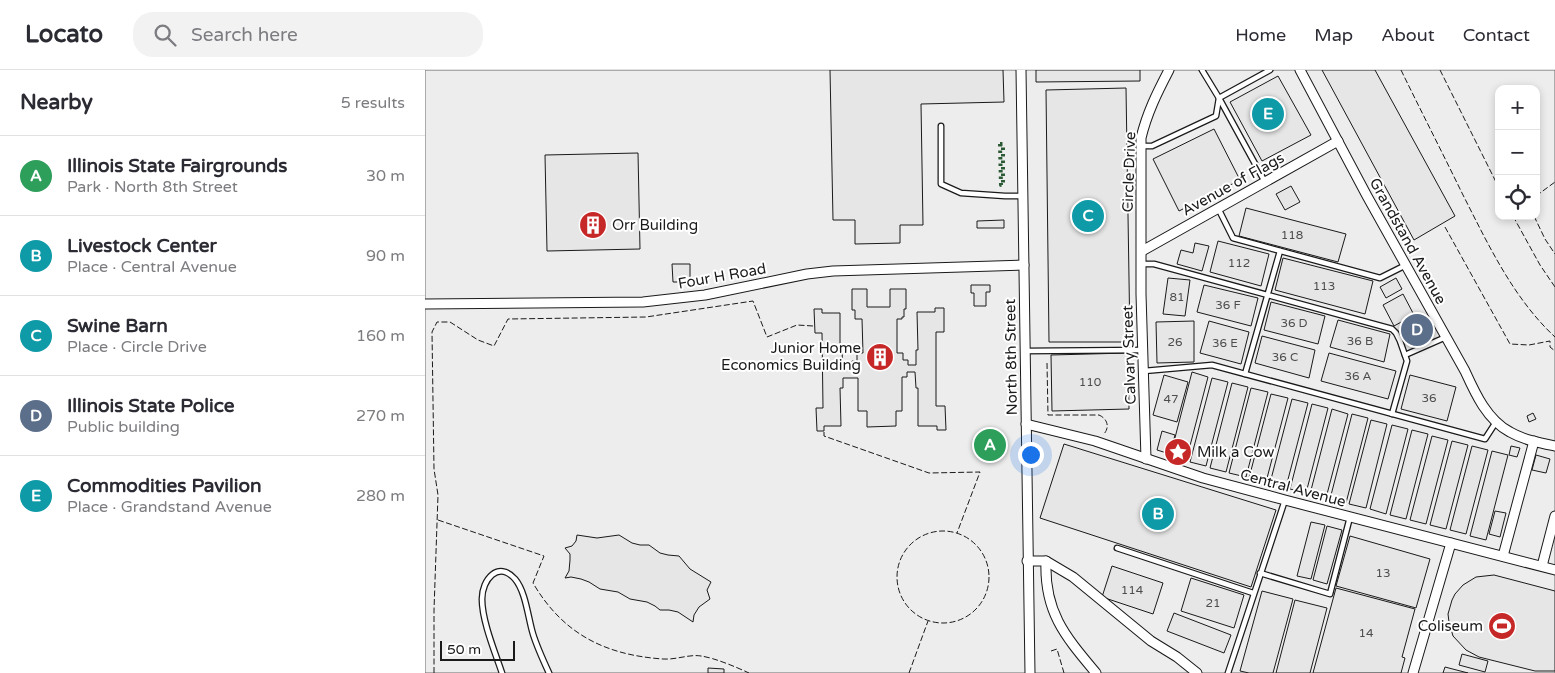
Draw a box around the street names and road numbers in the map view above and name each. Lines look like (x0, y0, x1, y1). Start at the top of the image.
street label: Circle Drive (1119, 131, 1139, 213)
street label: Avenue of Flags (1179, 148, 1287, 220)
street label: Grandstand Avenue (1366, 175, 1450, 307)
street label: Four H Road (676, 259, 768, 293)
street label: North 8th Street (1001, 298, 1021, 415)
street label: Calvary Street (1118, 305, 1140, 405)
street label: Central Avenue (1238, 465, 1348, 511)

